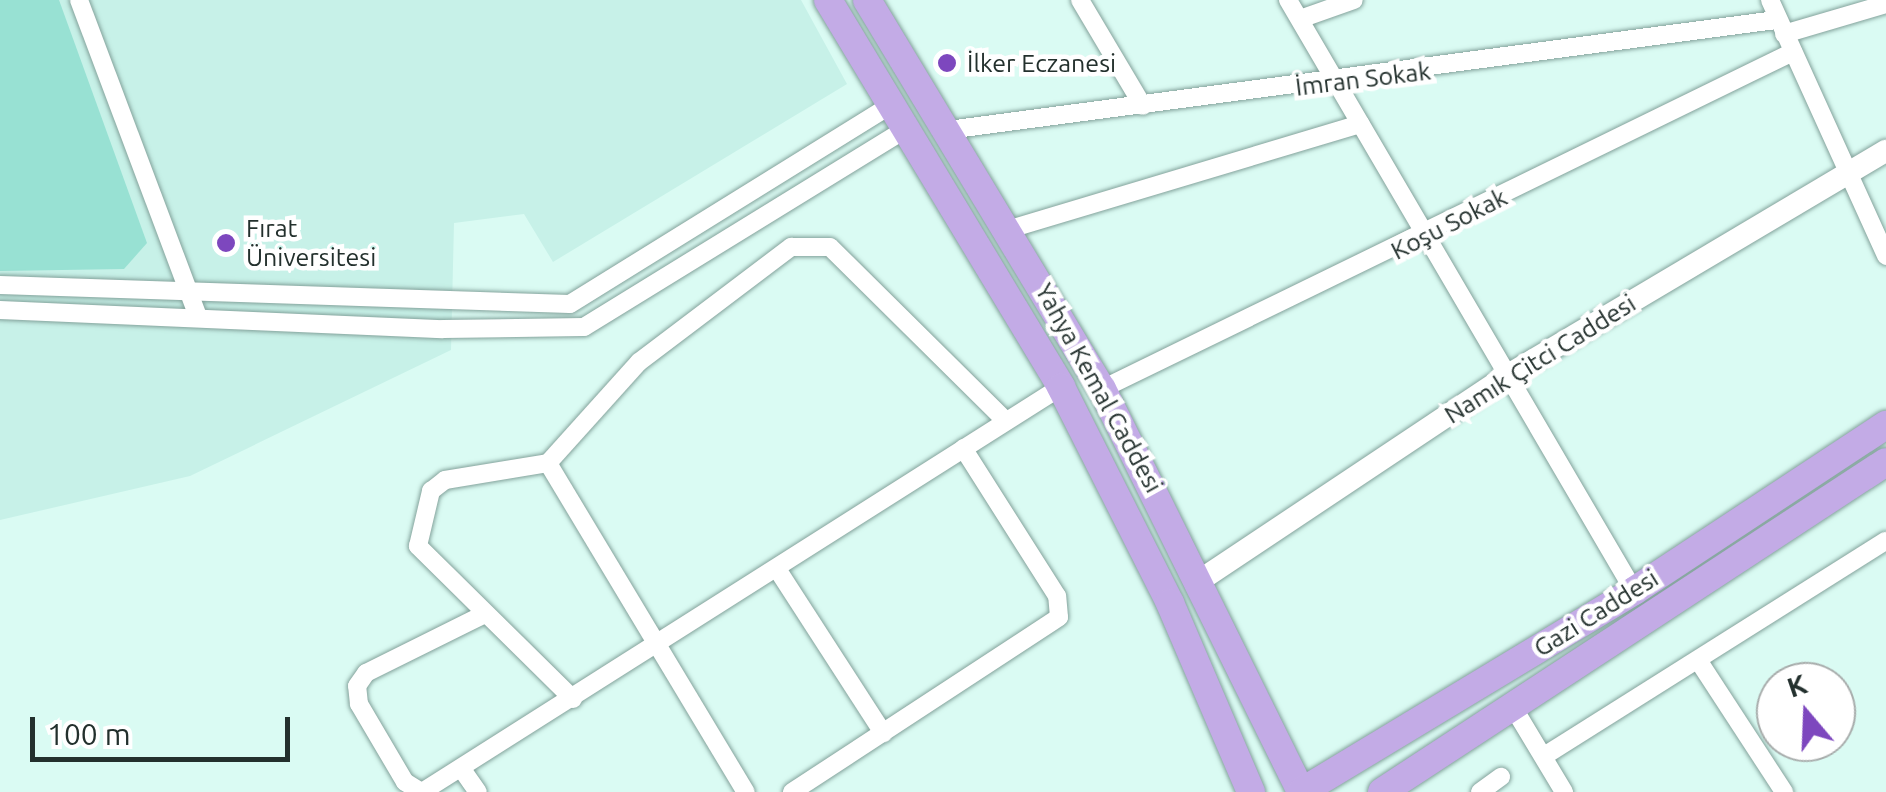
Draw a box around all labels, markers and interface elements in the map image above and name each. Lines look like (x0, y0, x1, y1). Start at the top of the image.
place label: İlker Eczanesi (967, 48, 1116, 78)
marker: İlker Eczanesi (936, 52, 958, 74)
street label: İmran Sokak (1294, 56, 1432, 102)
street label: Koşu Sokak (1386, 182, 1512, 266)
place label: Fırat Üniversitesi (246, 214, 376, 273)
marker: Fırat Üniversitesi (215, 232, 237, 254)
street label: Yahya Kemal Caddesi (1029, 278, 1169, 498)
street label: Namık Çitci Caddesi (1439, 288, 1641, 430)
street label: Gazi Caddesi (1528, 563, 1664, 663)
north arrow (1756, 662, 1856, 762)
text: K (1783, 667, 1811, 703)
scale bar (35, 697, 295, 759)
text: 100 m (47, 717, 131, 751)

